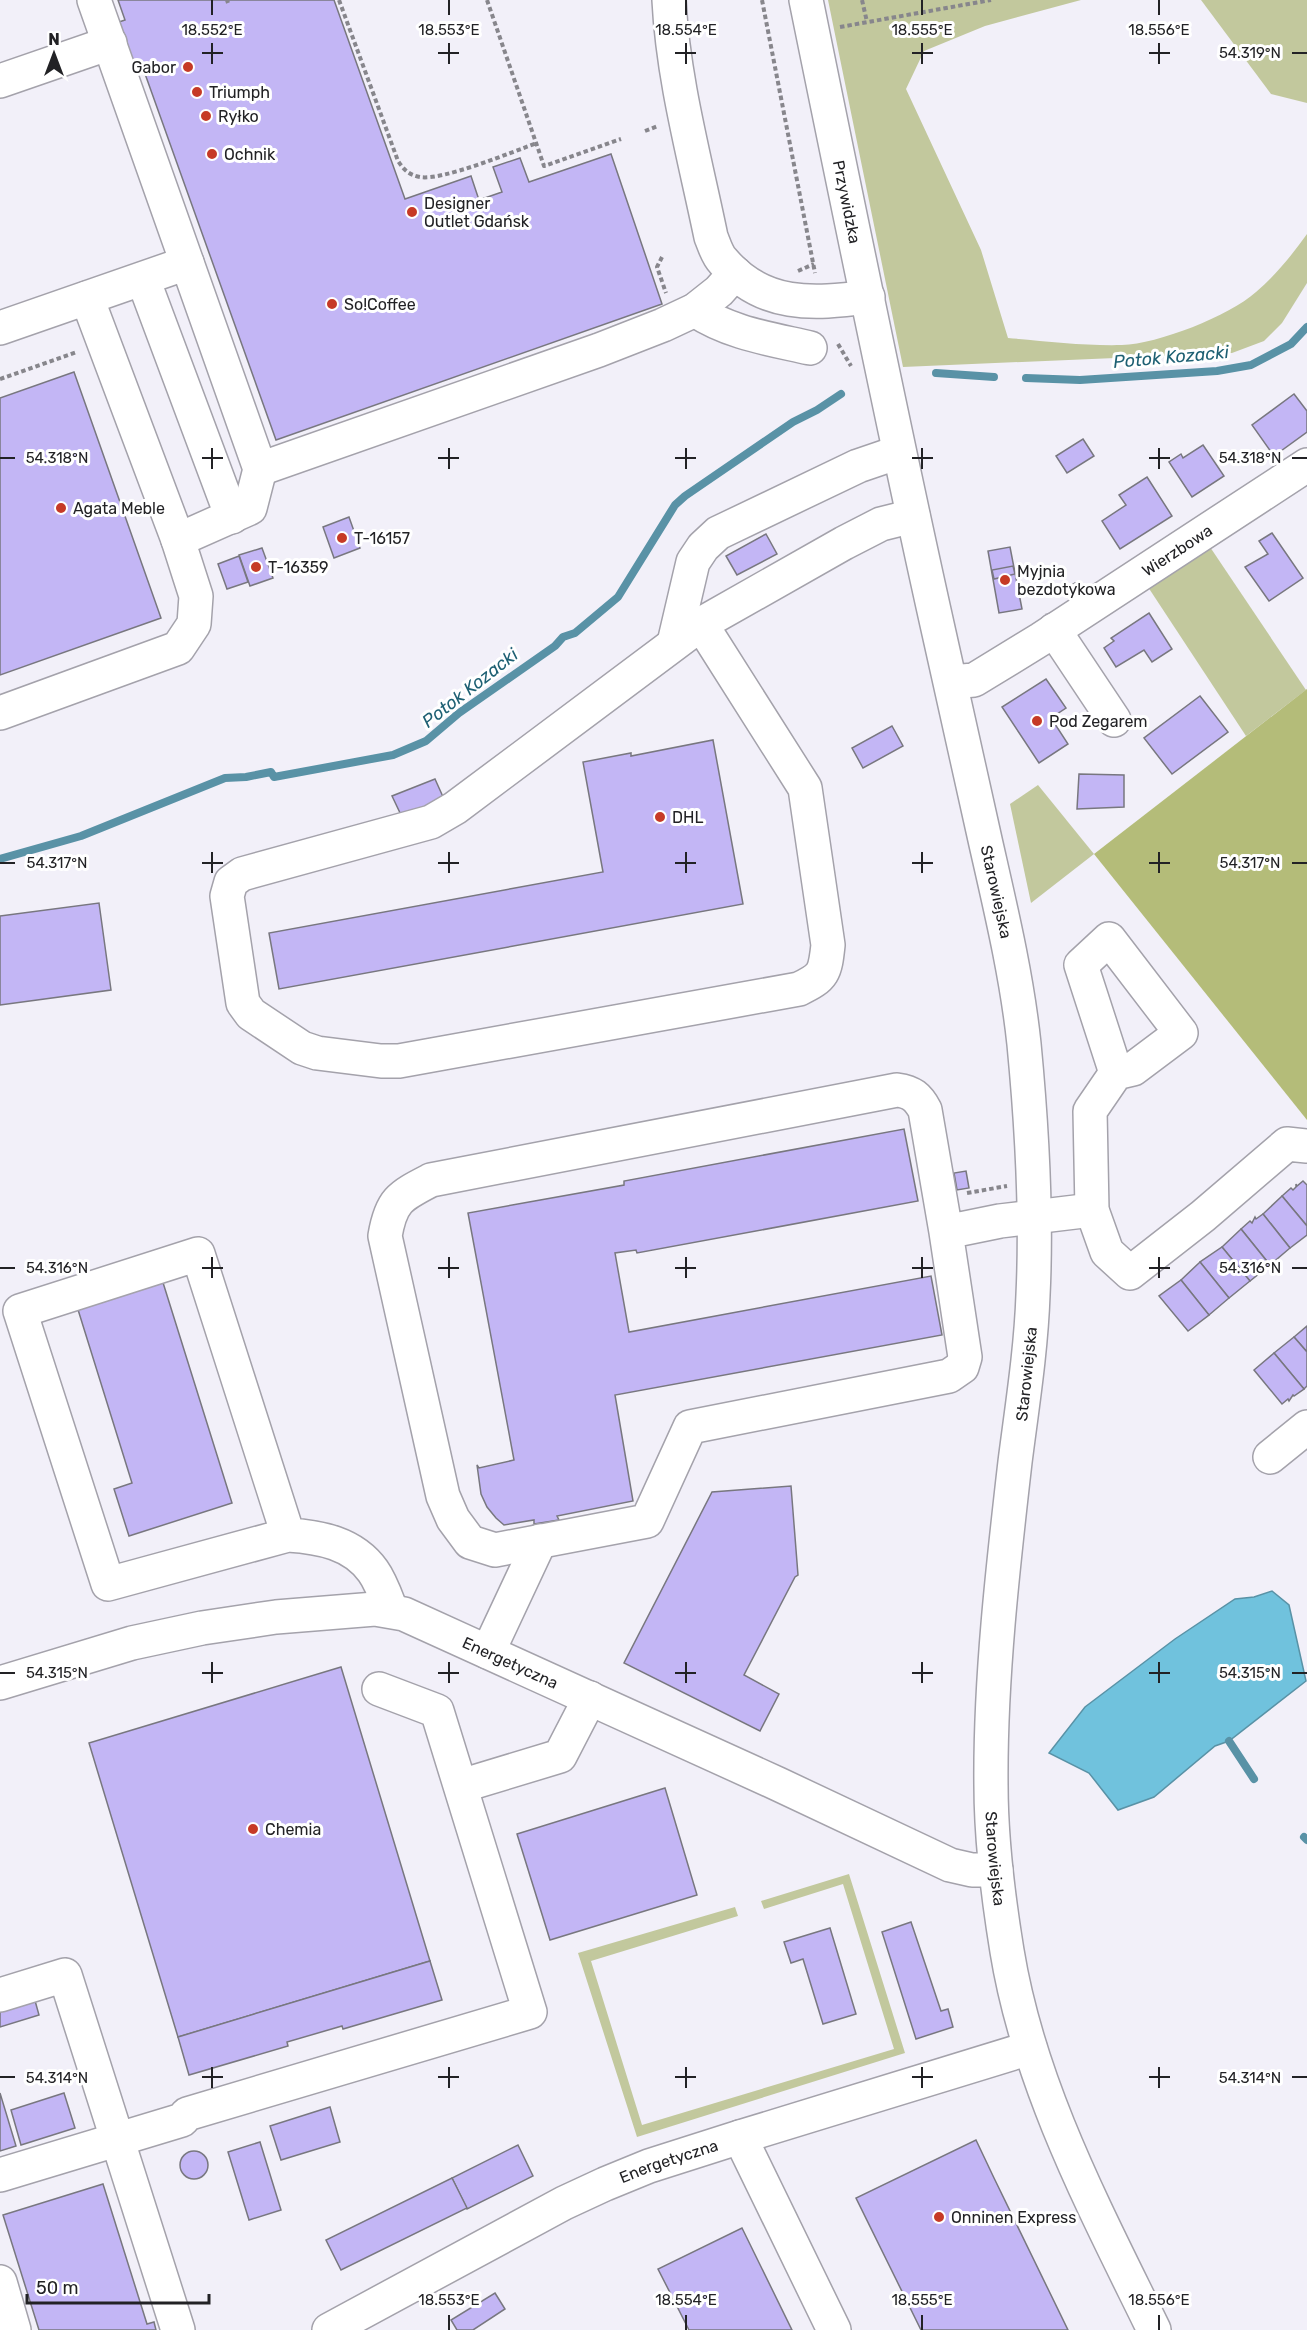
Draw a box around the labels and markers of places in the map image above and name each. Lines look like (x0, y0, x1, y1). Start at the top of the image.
place label: Gabor (131, 58, 176, 77)
marker: Gabor (181, 60, 195, 74)
place label: Triumph (209, 83, 270, 102)
marker: Triumph (190, 85, 204, 99)
place label: Ryłko (218, 107, 259, 126)
marker: Ryłko (199, 109, 213, 123)
place label: Ochnik (224, 145, 276, 164)
marker: Ochnik (205, 147, 219, 161)
place label: Designer Outlet Gdańsk (424, 194, 530, 231)
marker: Designer Outlet Gdańsk (405, 205, 419, 219)
place label: So!Coffee (344, 295, 416, 314)
marker: So!Coffee (325, 297, 339, 311)
place label: Agata Meble (73, 499, 165, 518)
marker: Agata Meble (54, 501, 68, 515)
place label: T-16157 (354, 529, 410, 548)
marker: T-16157 (335, 531, 349, 545)
place label: T-16359 (268, 558, 329, 577)
marker: T-16359 (249, 560, 263, 574)
place label: Myjnia bezdotykowa (1017, 562, 1116, 599)
marker: Myjnia bezdotykowa (998, 573, 1012, 587)
place label: Pod Zegarem (1049, 712, 1148, 731)
marker: Pod Zegarem (1030, 714, 1044, 728)
place label: DHL (672, 808, 703, 827)
marker: DHL (653, 810, 667, 824)
place label: Chemia (265, 1820, 321, 1839)
marker: Chemia (246, 1822, 260, 1836)
place label: Onninen Express (951, 2208, 1076, 2227)
marker: Onninen Express (932, 2210, 946, 2224)

